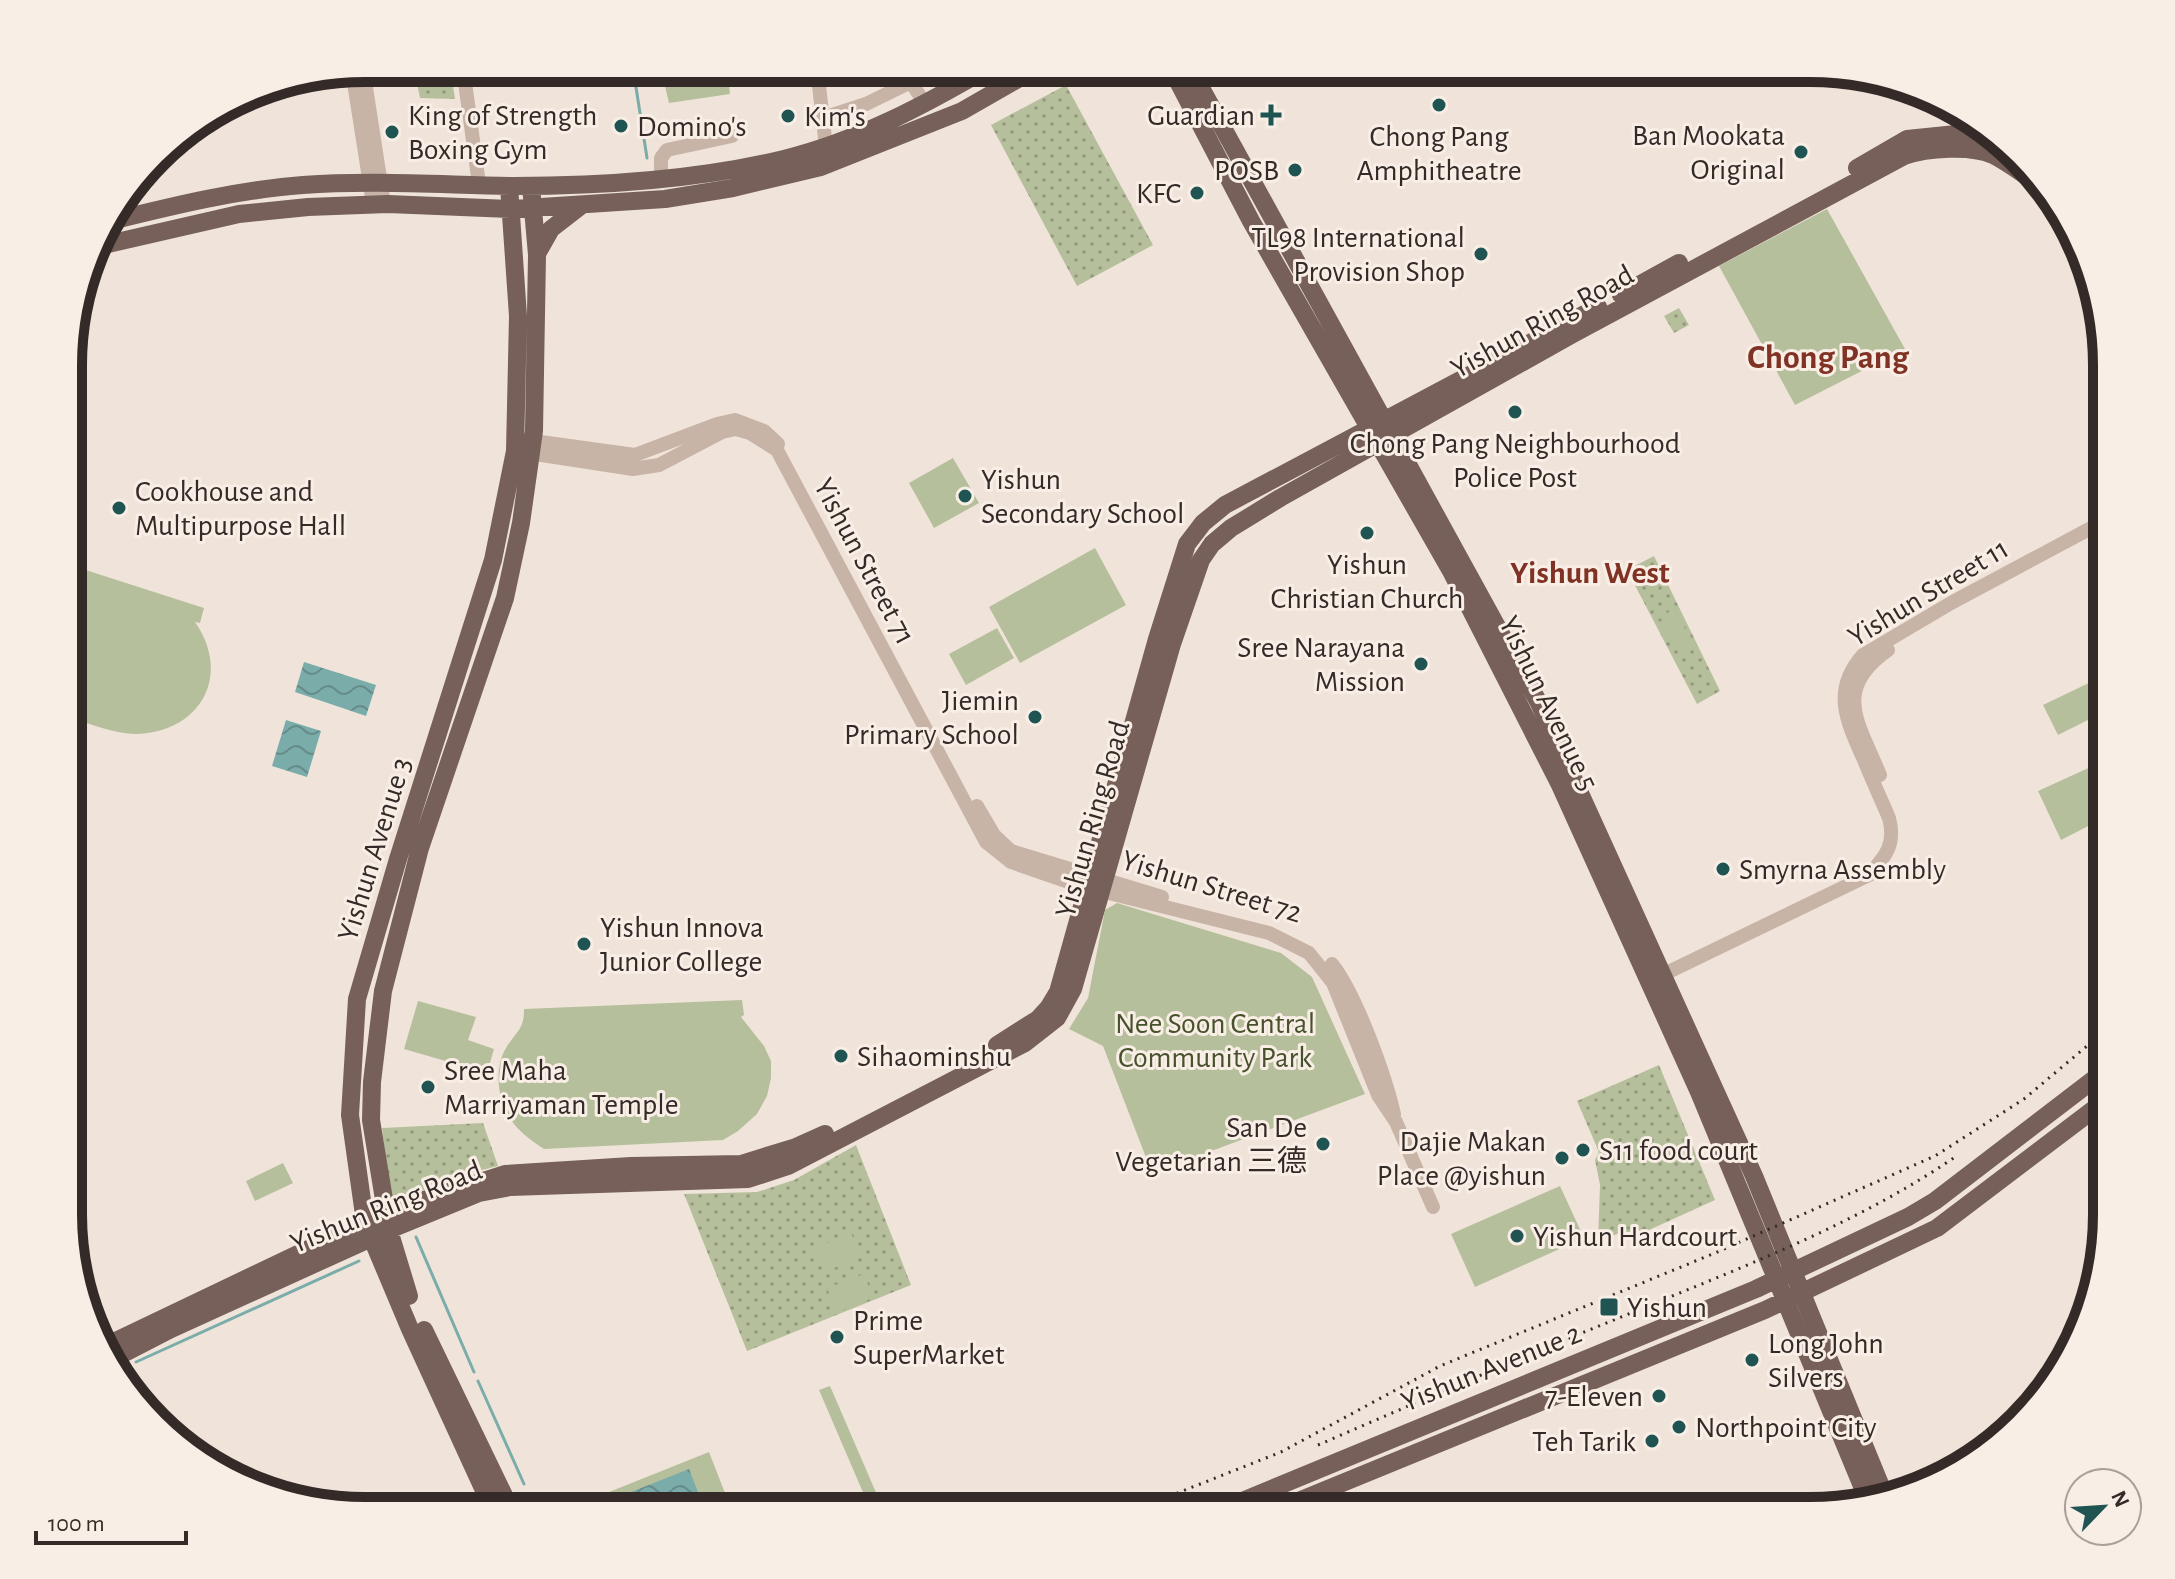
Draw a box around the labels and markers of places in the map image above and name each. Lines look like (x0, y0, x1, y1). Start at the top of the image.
marker: Chong Pang Amphitheatre (1430, 96, 1448, 114)
place label: King of Strength Boxing Gym (408, 101, 597, 165)
place label: Guardian (1147, 101, 1255, 131)
place label: Kim's (804, 102, 866, 132)
marker: Guardian (1262, 106, 1280, 124)
marker: Kim's (779, 107, 797, 125)
place label: Domino's (637, 112, 747, 142)
marker: Domino's (612, 117, 630, 135)
place label: Ban Mookata Original (1632, 121, 1785, 185)
place label: Chong Pang Amphitheatre (1356, 122, 1522, 186)
marker: King of Strength Boxing Gym (383, 123, 401, 141)
marker: Ban Mookata Original (1792, 143, 1810, 161)
place label: POSB (1214, 156, 1279, 186)
marker: POSB (1286, 161, 1304, 179)
place label: KFC (1136, 179, 1181, 209)
marker: KFC (1188, 184, 1206, 202)
place label: TL98 International Provision Shop (1251, 223, 1465, 287)
marker: TL98 International Provision Shop (1472, 245, 1490, 263)
marker: Chong Pang Neighbourhood Police Post (1506, 403, 1524, 421)
place label: Chong Pang Neighbourhood Police Post (1350, 429, 1680, 493)
place label: Yishun Secondary School (981, 465, 1184, 529)
place label: Cookhouse and Multipurpose Hall (135, 477, 346, 541)
marker: Yishun Secondary School (956, 487, 974, 505)
marker: Cookhouse and Multipurpose Hall (110, 499, 128, 517)
marker: Yishun Christian Church (1358, 524, 1376, 542)
place label: Yishun Christian Church (1271, 550, 1463, 614)
place label: Sree Narayana Mission (1237, 633, 1405, 697)
marker: Sree Narayana Mission (1412, 655, 1430, 673)
place label: Jiemin Primary School (844, 686, 1019, 750)
marker: Jiemin Primary School (1026, 708, 1044, 726)
place label: Smyrna Assembly (1739, 855, 1946, 885)
marker: Smyrna Assembly (1714, 860, 1732, 878)
place label: Yishun Innova Junior College (600, 913, 764, 977)
marker: Yishun Innova Junior College (575, 935, 593, 953)
place label: Sihaominshu (857, 1042, 1011, 1072)
marker: Sihaominshu (832, 1047, 850, 1065)
place label: Sree Maha Marriyaman Temple (444, 1056, 678, 1120)
marker: Sree Maha Marriyaman Temple (419, 1078, 437, 1096)
place label: San De Vegetarian 三德 (1115, 1113, 1307, 1177)
place label: Dajie Makan Place @yishun (1377, 1127, 1546, 1191)
marker: San De Vegetarian 三德 (1314, 1135, 1332, 1153)
place label: S11 food court (1599, 1136, 1758, 1166)
marker: S11 food court (1574, 1141, 1592, 1159)
marker: Dajie Makan Place @yishun (1553, 1149, 1571, 1167)
place label: Yishun Hardcourt (1533, 1222, 1738, 1252)
marker: Yishun Hardcourt (1508, 1227, 1526, 1245)
place label: Yishun (1627, 1293, 1707, 1323)
marker: Yishun (1598, 1296, 1620, 1318)
place label: Prime SuperMarket (853, 1306, 1005, 1370)
marker: Prime SuperMarket (828, 1328, 846, 1346)
place label: Long John Silvers (1768, 1329, 1884, 1393)
marker: Long John Silvers (1743, 1351, 1761, 1369)
place label: 7-Eleven (1545, 1382, 1643, 1412)
marker: 7-Eleven (1650, 1387, 1668, 1405)
place label: Northpoint City (1695, 1413, 1877, 1443)
marker: Northpoint City (1670, 1418, 1688, 1436)
place label: Teh Tarik (1532, 1427, 1636, 1457)
marker: Teh Tarik (1643, 1432, 1661, 1450)

